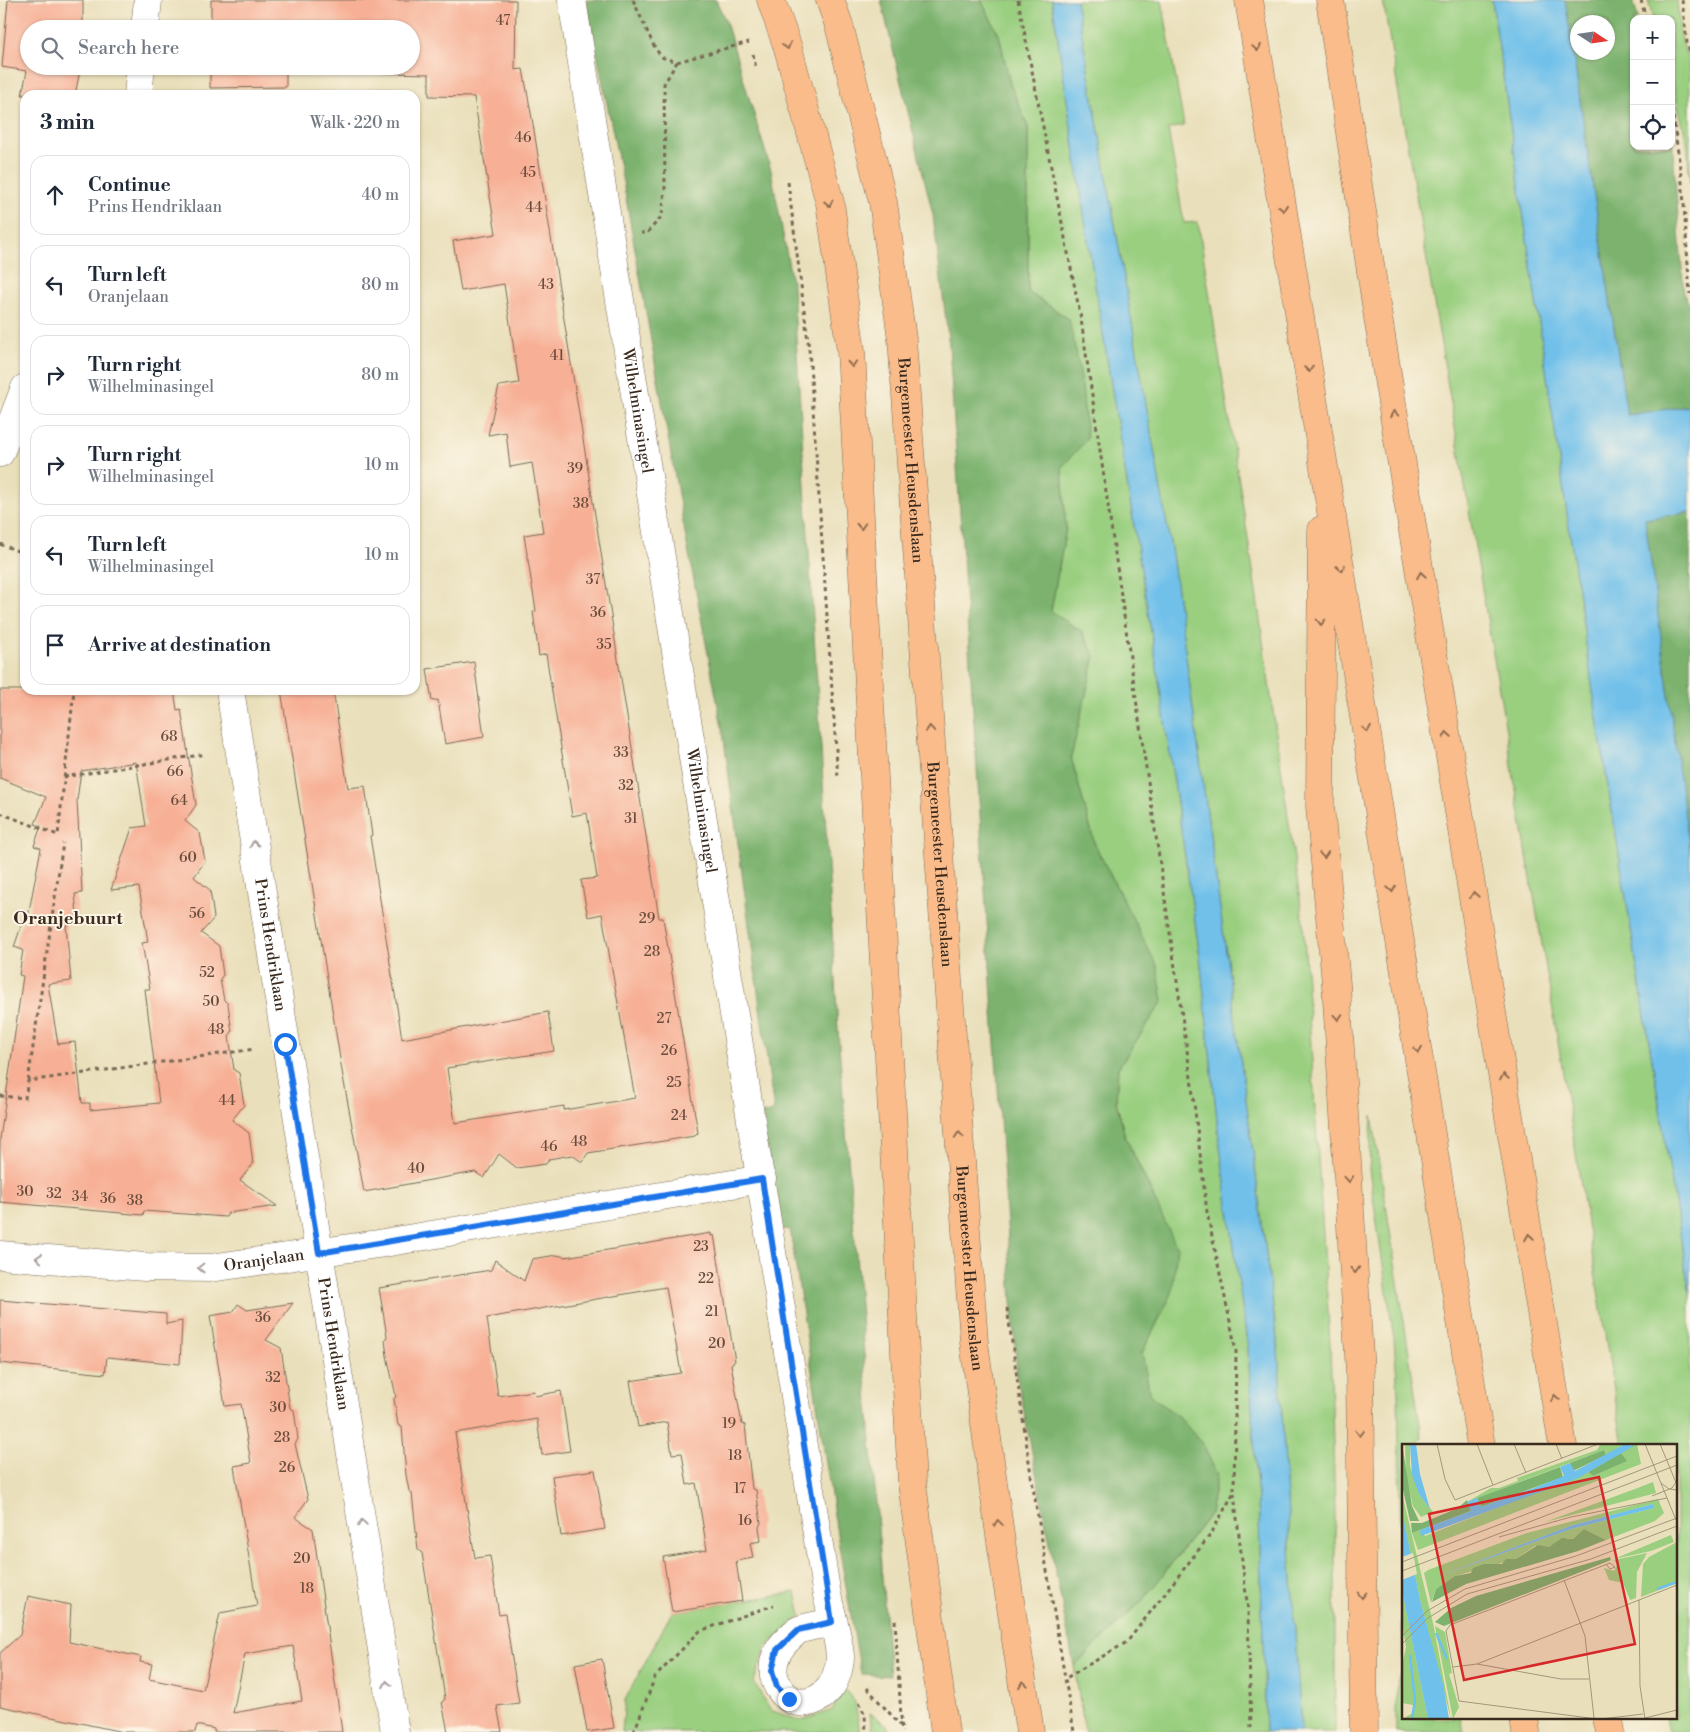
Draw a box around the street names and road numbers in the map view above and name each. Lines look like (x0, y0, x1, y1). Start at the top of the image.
street label: Wilhelminasingel (618, 346, 657, 475)
street label: Burgemeester Heusdenslaan (893, 356, 928, 564)
street label: Wilhelminasingel (682, 746, 721, 875)
street label: Burgemeester Heusdenslaan (922, 760, 957, 968)
street label: Prins Hendriklaan (250, 877, 291, 1013)
street label: Burgemeester Heusdenslaan (951, 1164, 988, 1373)
street label: Oranjelaan (222, 1245, 306, 1276)
street label: Prins Hendriklaan (313, 1276, 354, 1412)

